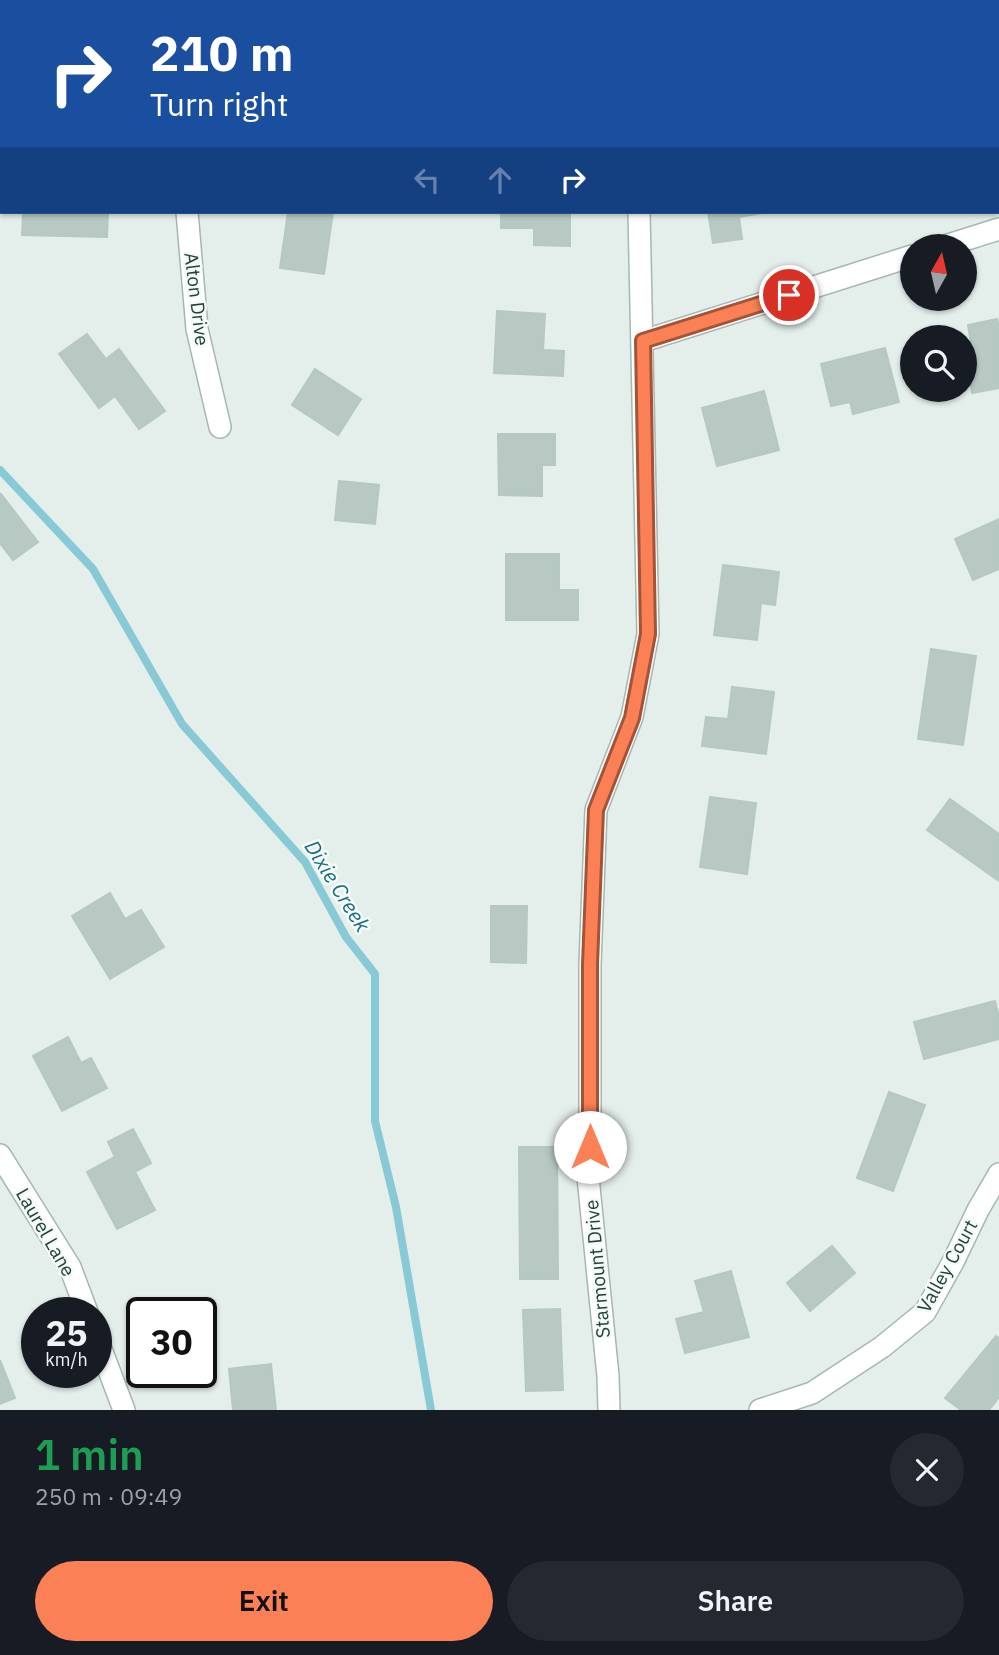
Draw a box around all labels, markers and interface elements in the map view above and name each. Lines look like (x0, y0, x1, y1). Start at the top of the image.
text: 210 m (150, 21, 294, 84)
icon: right (35, 28, 126, 119)
text: Turn right (150, 83, 288, 125)
icon: left (408, 161, 446, 199)
icon: ahead (481, 161, 519, 199)
icon: right (554, 161, 592, 199)
north arrow (900, 234, 976, 312)
map controls (900, 234, 977, 402)
street label: Alton Drive (179, 251, 215, 347)
pin (759, 265, 819, 325)
icon: arrive (770, 276, 808, 314)
button: search (900, 325, 977, 402)
water label: Dixie Creek (299, 834, 378, 938)
position arrow (553, 1110, 627, 1184)
street label: Laurel Lane (11, 1183, 81, 1281)
street label: Starmount Drive (579, 1199, 615, 1339)
street label: Valley Court (912, 1215, 982, 1317)
speed limit sign: 30 (126, 1297, 217, 1388)
text: 25 (45, 1310, 88, 1356)
text: km/h (45, 1348, 88, 1371)
text: 1 min (35, 1427, 144, 1482)
button: close (890, 1433, 964, 1507)
text: 250 m · 09:49 (35, 1481, 182, 1511)
button: Exit (35, 1561, 493, 1641)
button: Share (507, 1561, 964, 1641)

